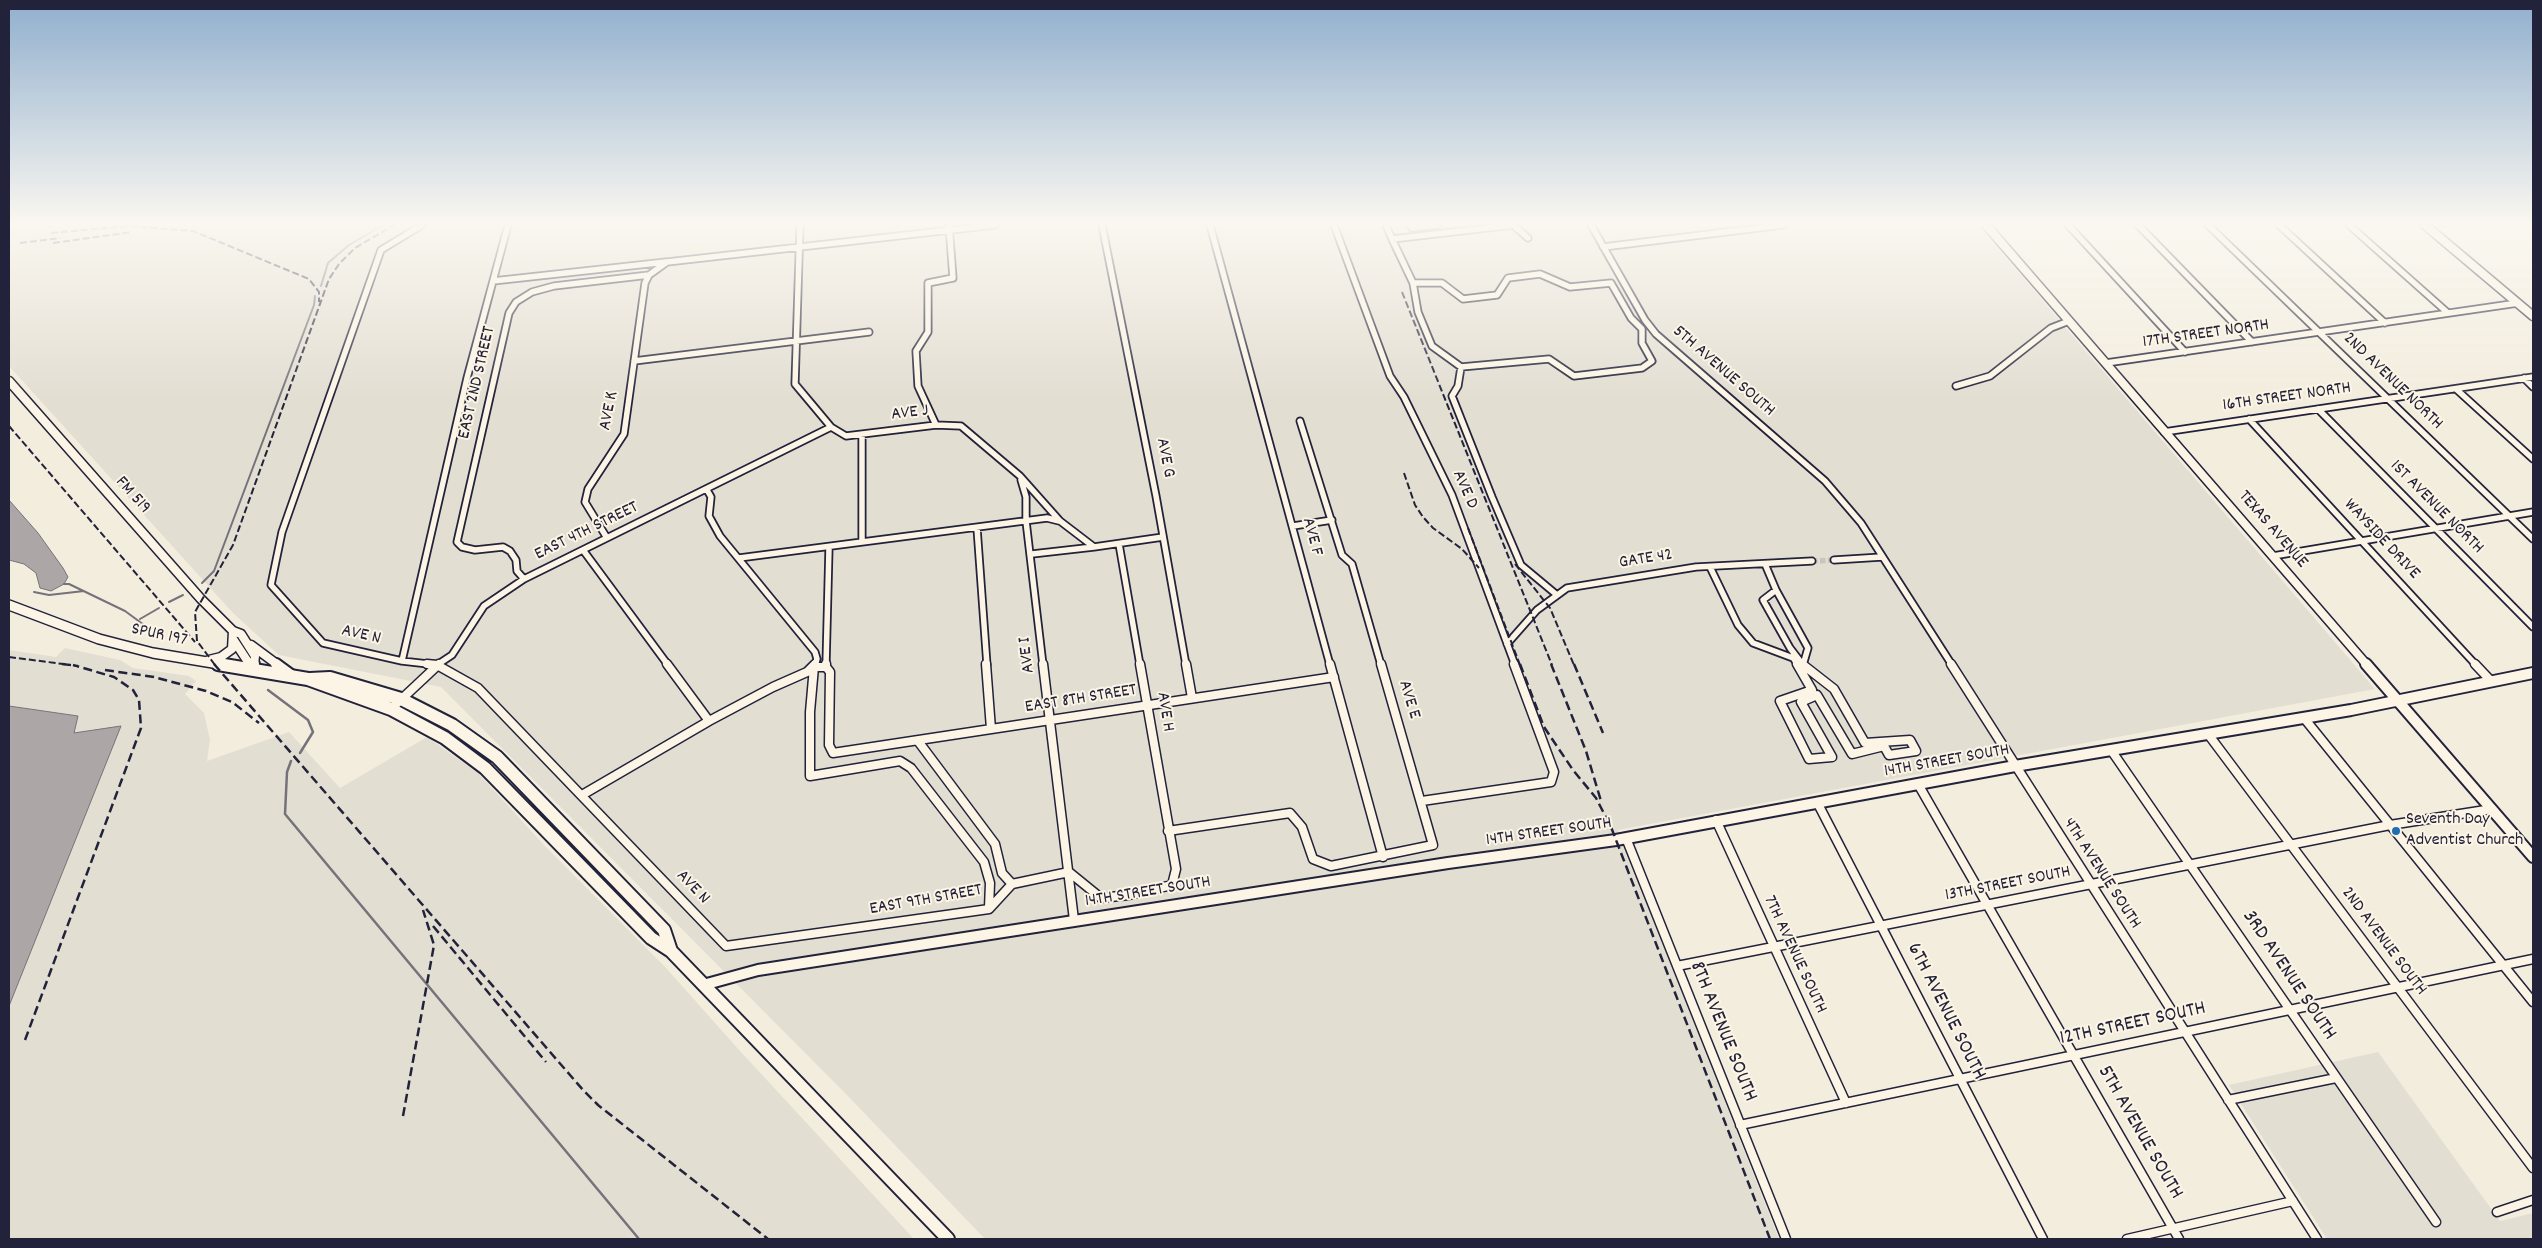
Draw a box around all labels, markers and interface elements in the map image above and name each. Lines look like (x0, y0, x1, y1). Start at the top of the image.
street label: 17TH STREET NORTH (2141, 315, 2271, 355)
street label: 5TH AVENUE SOUTH (1667, 322, 1779, 422)
street label: EAST 2ND STREET (455, 325, 501, 441)
street label: 2ND AVENUE NORTH (2337, 329, 2447, 435)
street label: 16TH STREET NORTH (2221, 378, 2353, 418)
street label: AVE K (596, 390, 624, 432)
street label: AVE J (890, 401, 930, 427)
street label: AVE G (1150, 436, 1178, 480)
street label: 1ST AVENUE NORTH (2384, 456, 2488, 560)
street label: AVE D (1446, 467, 1482, 513)
street label: FM 519 (110, 473, 154, 519)
street label: TEXAS AVENUE (2232, 487, 2312, 573)
street label: WAYSIDE DRIVE (2338, 495, 2424, 585)
street label: EAST 4TH STREET (532, 498, 642, 566)
street label: AVE F (1296, 515, 1326, 559)
street label: GATE 42 (1618, 545, 1674, 575)
street label: SPUR 197 (129, 620, 189, 652)
street label: AVE N (339, 621, 383, 651)
street label: AVE I (1015, 636, 1041, 674)
street label: AVE E (1392, 678, 1424, 722)
street label: EAST 8TH STREET (1024, 681, 1138, 719)
street label: AVE H (1150, 691, 1178, 733)
street label: 14TH STREET SOUTH (1883, 740, 2011, 784)
place label: Seventh Day Adventist Church (2406, 810, 2523, 852)
street label: 14TH STREET SOUTH (1485, 813, 1613, 853)
street label: 4TH AVENUE SOUTH (2057, 814, 2145, 934)
marker: Seventh Day Adventist Church (2390, 825, 2402, 837)
street label: 13TH STREET SOUTH (1943, 862, 2073, 908)
street label: AVE N (670, 866, 714, 910)
street label: 14TH STREET SOUTH (1084, 872, 1212, 914)
street label: EAST 9TH STREET (868, 881, 984, 921)
street label: 2ND AVENUE SOUTH (2335, 884, 2431, 1000)
street label: 7TH AVENUE SOUTH (1757, 893, 1831, 1017)
street label: 3RD AVENUE SOUTH (2235, 906, 2341, 1046)
street label: 6TH AVENUE SOUTH (1900, 939, 1990, 1085)
street label: 8TH AVENUE SOUTH (1682, 958, 1762, 1106)
street label: 12TH STREET SOUTH (2058, 997, 2208, 1053)
street label: 5TH AVENUE SOUTH (2091, 1062, 2187, 1204)

